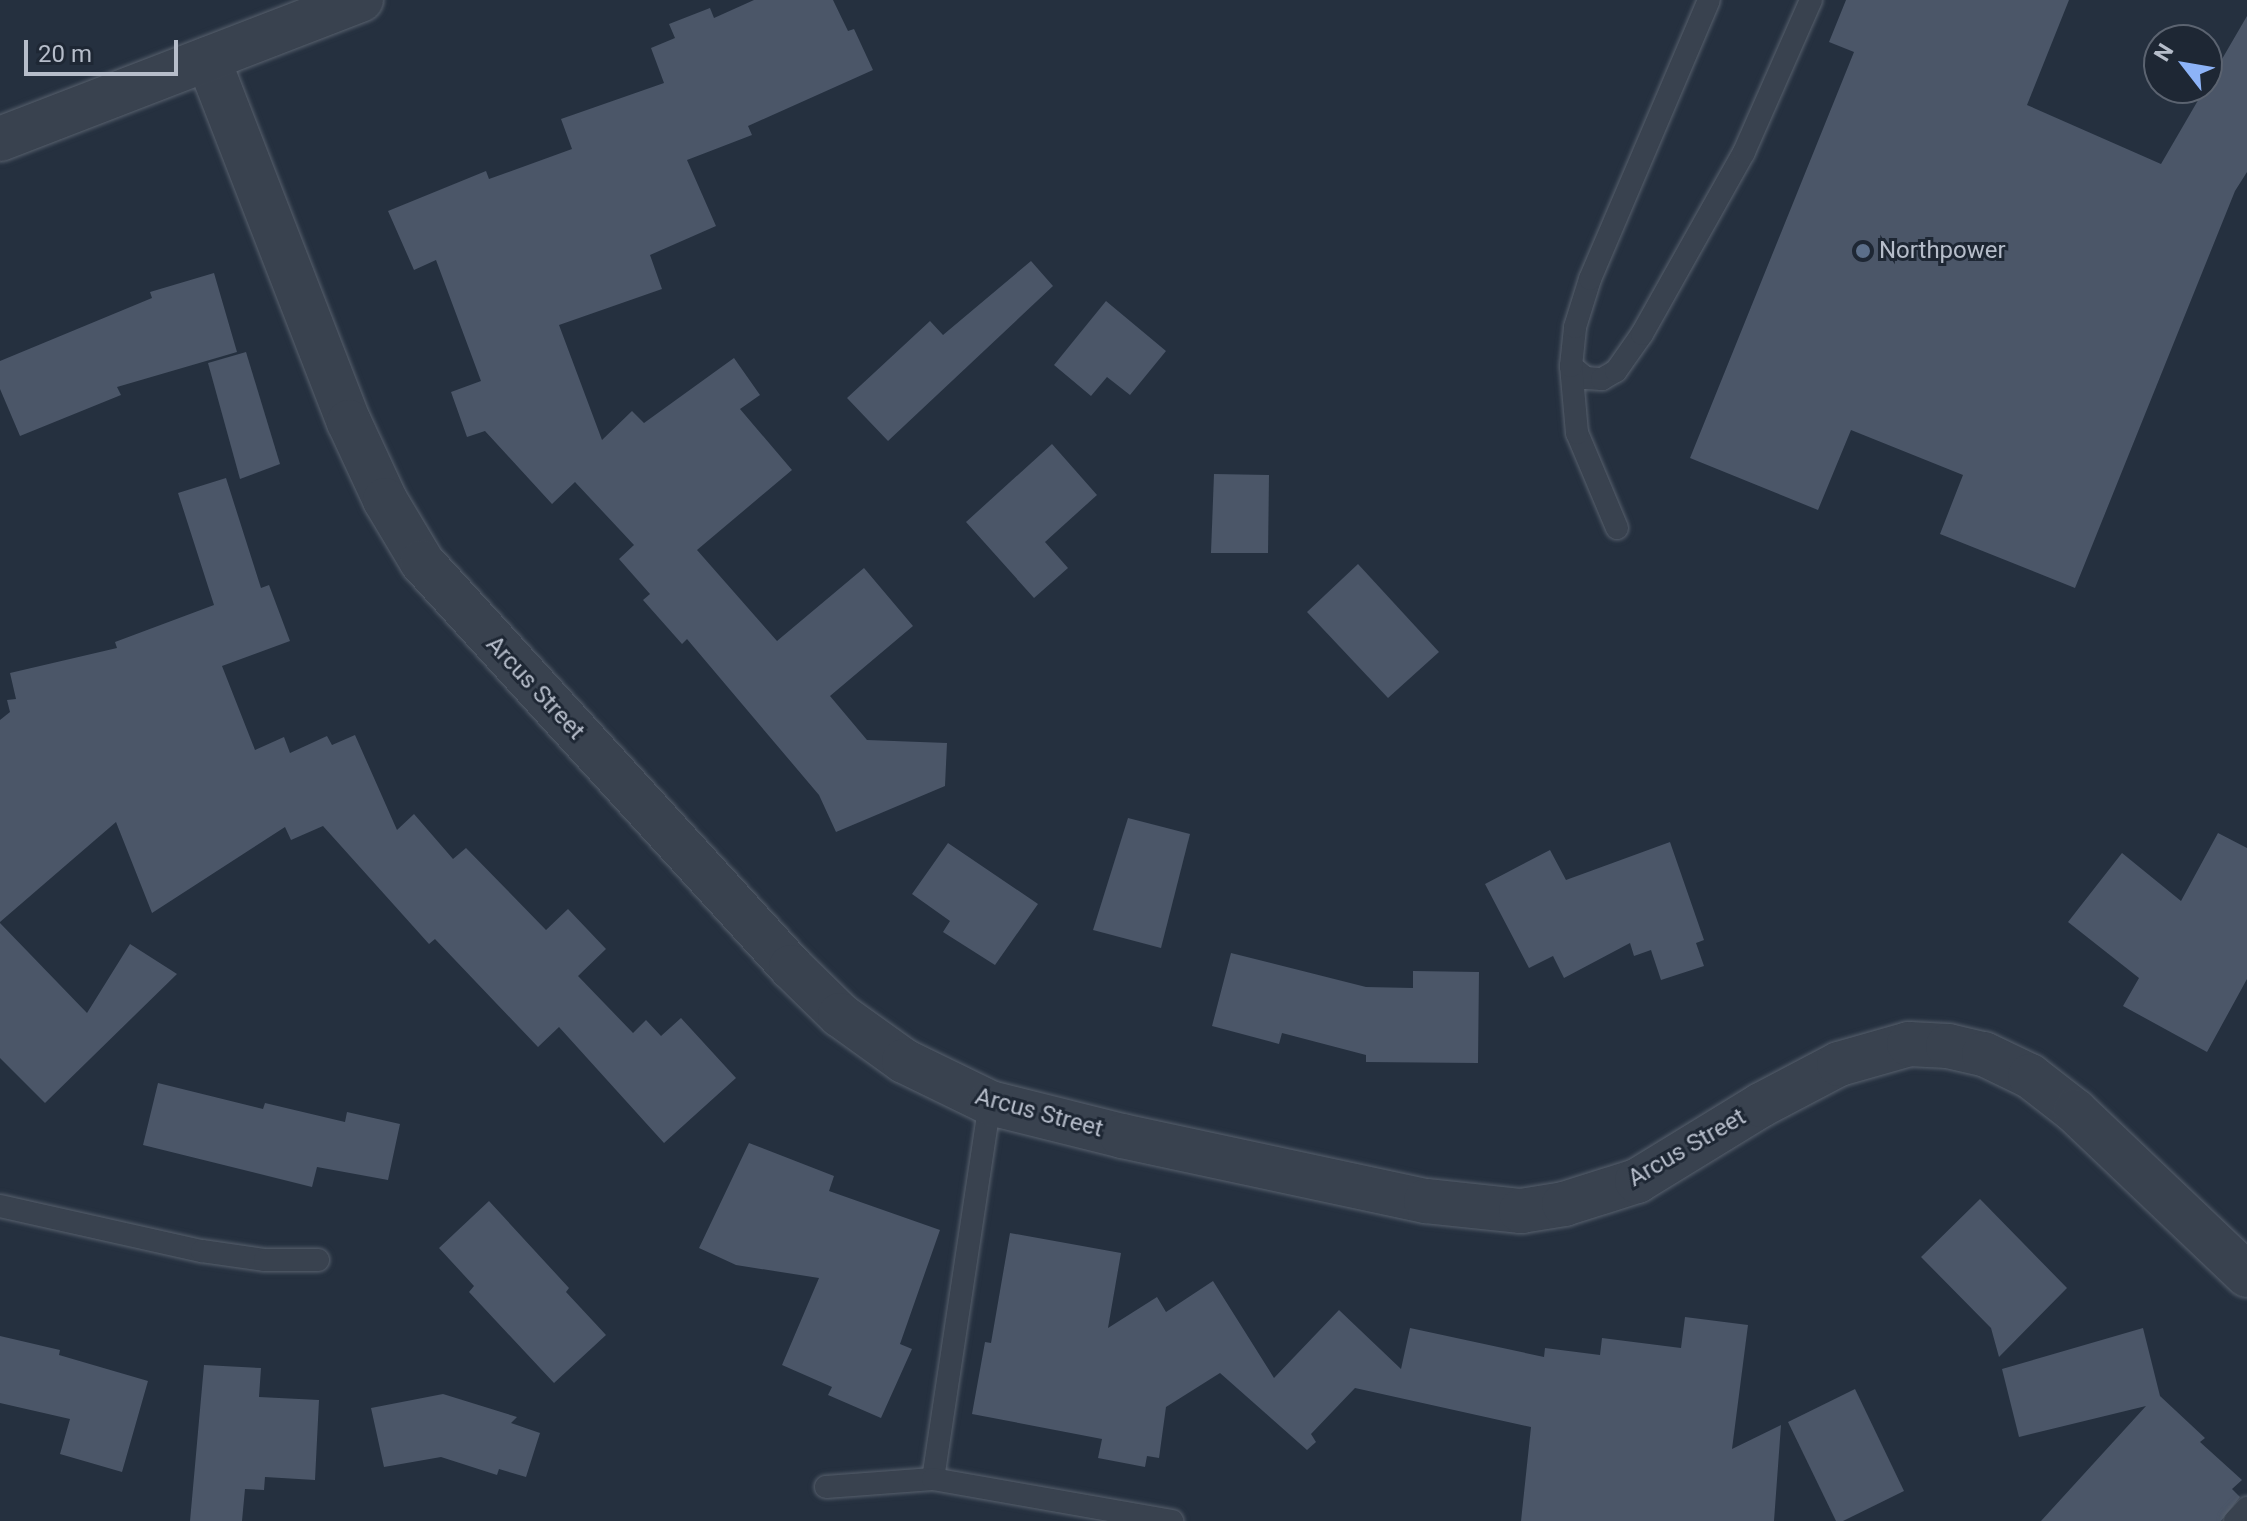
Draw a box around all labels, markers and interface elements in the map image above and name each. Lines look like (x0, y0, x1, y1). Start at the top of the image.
scale bar (28, 24, 182, 74)
north arrow (2143, 24, 2223, 104)
text: N (2149, 39, 2178, 66)
text: 20 m (38, 40, 92, 68)
place label: Northpower (1879, 237, 2006, 265)
marker: Northpower (1854, 242, 1872, 260)
street label: Arcus Street (480, 630, 590, 746)
street label: Arcus Street (972, 1082, 1106, 1144)
street label: Arcus Street (1623, 1103, 1751, 1193)

